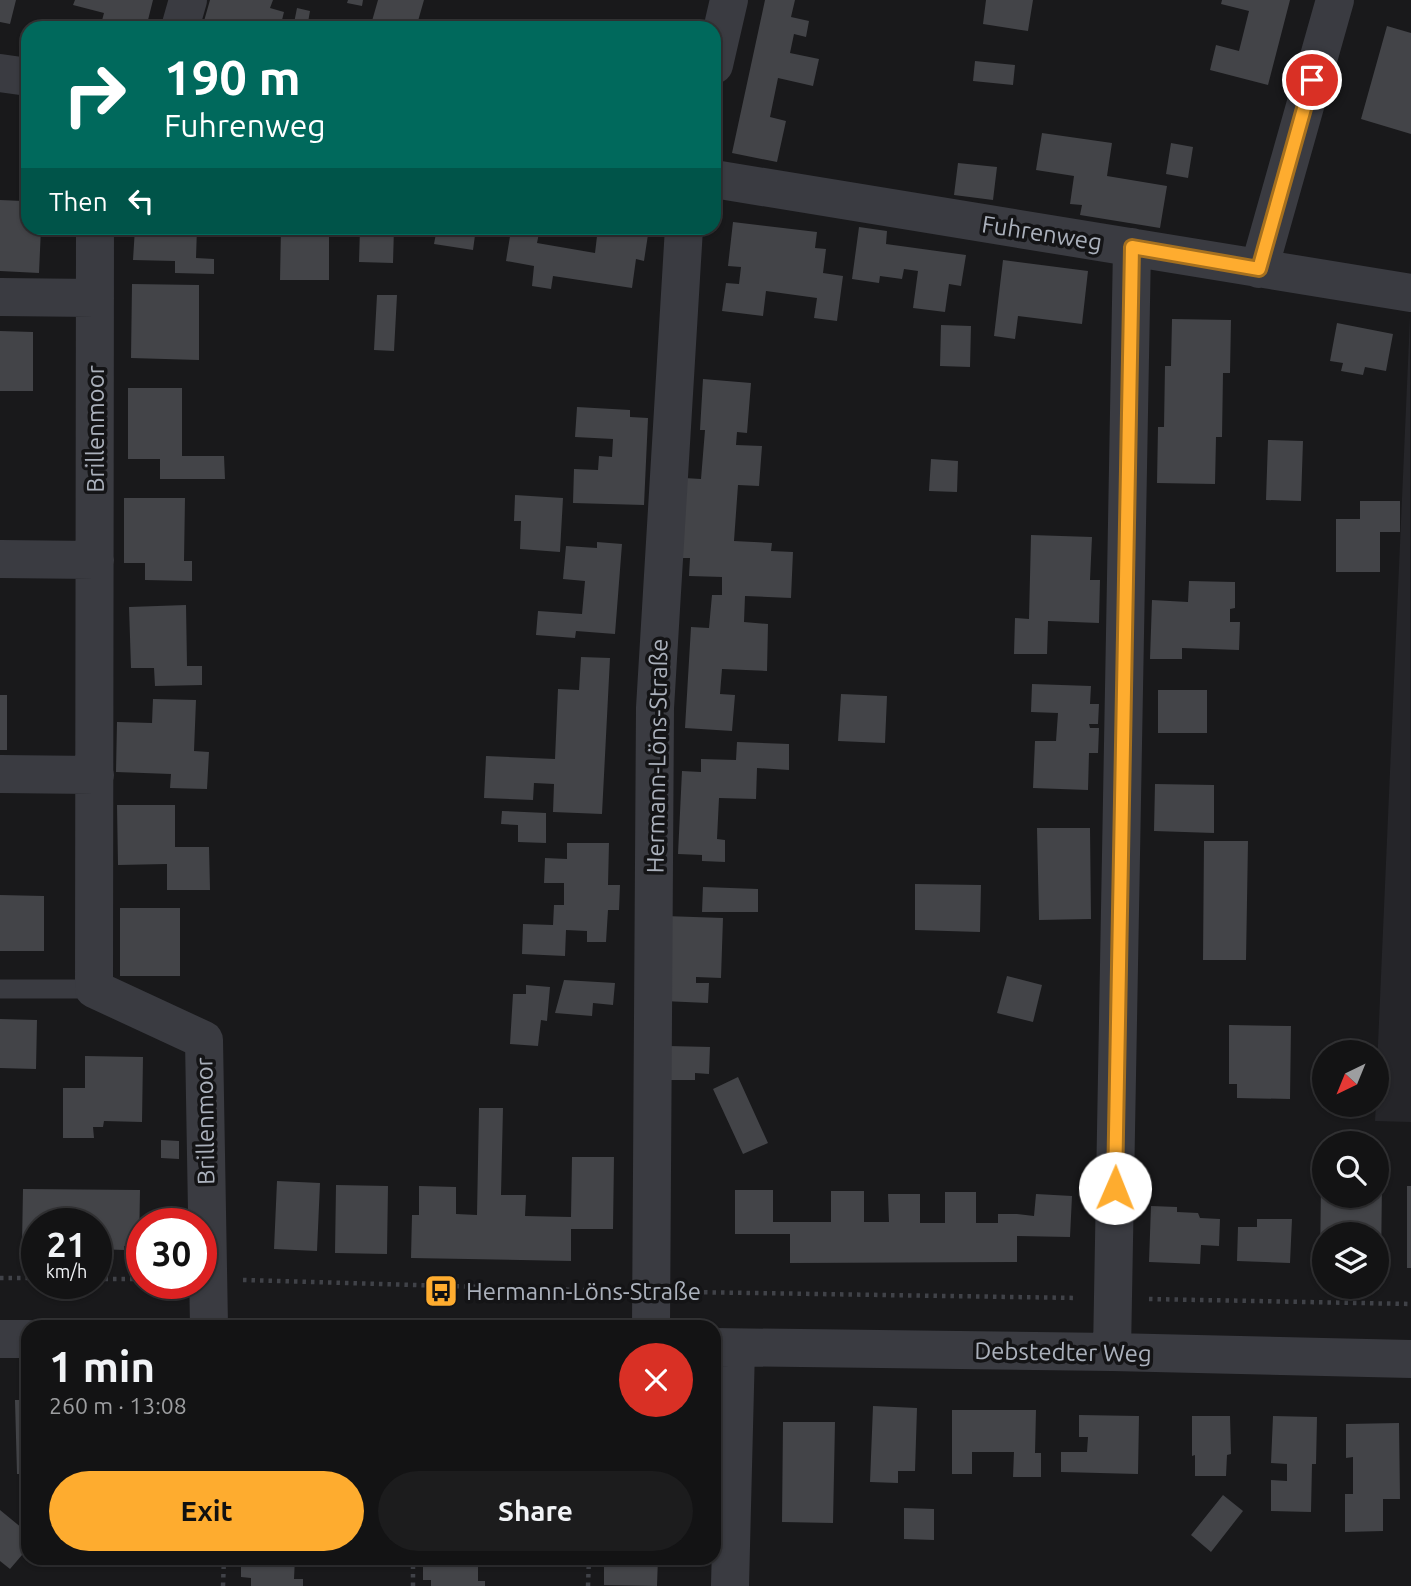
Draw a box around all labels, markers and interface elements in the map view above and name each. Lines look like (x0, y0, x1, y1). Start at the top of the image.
icon: right (49, 49, 140, 140)
text: 190 m (164, 49, 301, 104)
pin (1282, 50, 1342, 110)
icon: arrive (1293, 61, 1331, 99)
text: Fuhrenweg (164, 107, 326, 143)
icon: left (122, 182, 160, 220)
text: Then (49, 187, 108, 216)
street label: Fuhrenweg (980, 210, 1104, 256)
street label: Brillenmoor (82, 365, 109, 493)
street label: Hermann-Löns-Straße (641, 638, 673, 874)
north arrow (1312, 1040, 1390, 1116)
map controls (1312, 1040, 1389, 1299)
street label: Brillenmoor (190, 1057, 220, 1185)
button: search (1312, 1131, 1389, 1208)
position arrow (1078, 1151, 1152, 1225)
speed limit sign: 30 (126, 1208, 217, 1299)
button: layers (1312, 1222, 1389, 1299)
text: 21 (47, 1224, 86, 1264)
text: km/h (46, 1261, 87, 1281)
bus stop icon: Hermann-Löns-Straße (422, 1272, 460, 1310)
place label: Hermann-Löns-Straße (466, 1278, 701, 1305)
street label: Debstedter Weg (974, 1337, 1152, 1367)
text: 1 min (49, 1343, 155, 1390)
button: close (619, 1343, 693, 1417)
text: 260 m · 13:08 (49, 1393, 187, 1418)
button: Exit (49, 1471, 364, 1551)
button: Share (378, 1471, 693, 1551)

